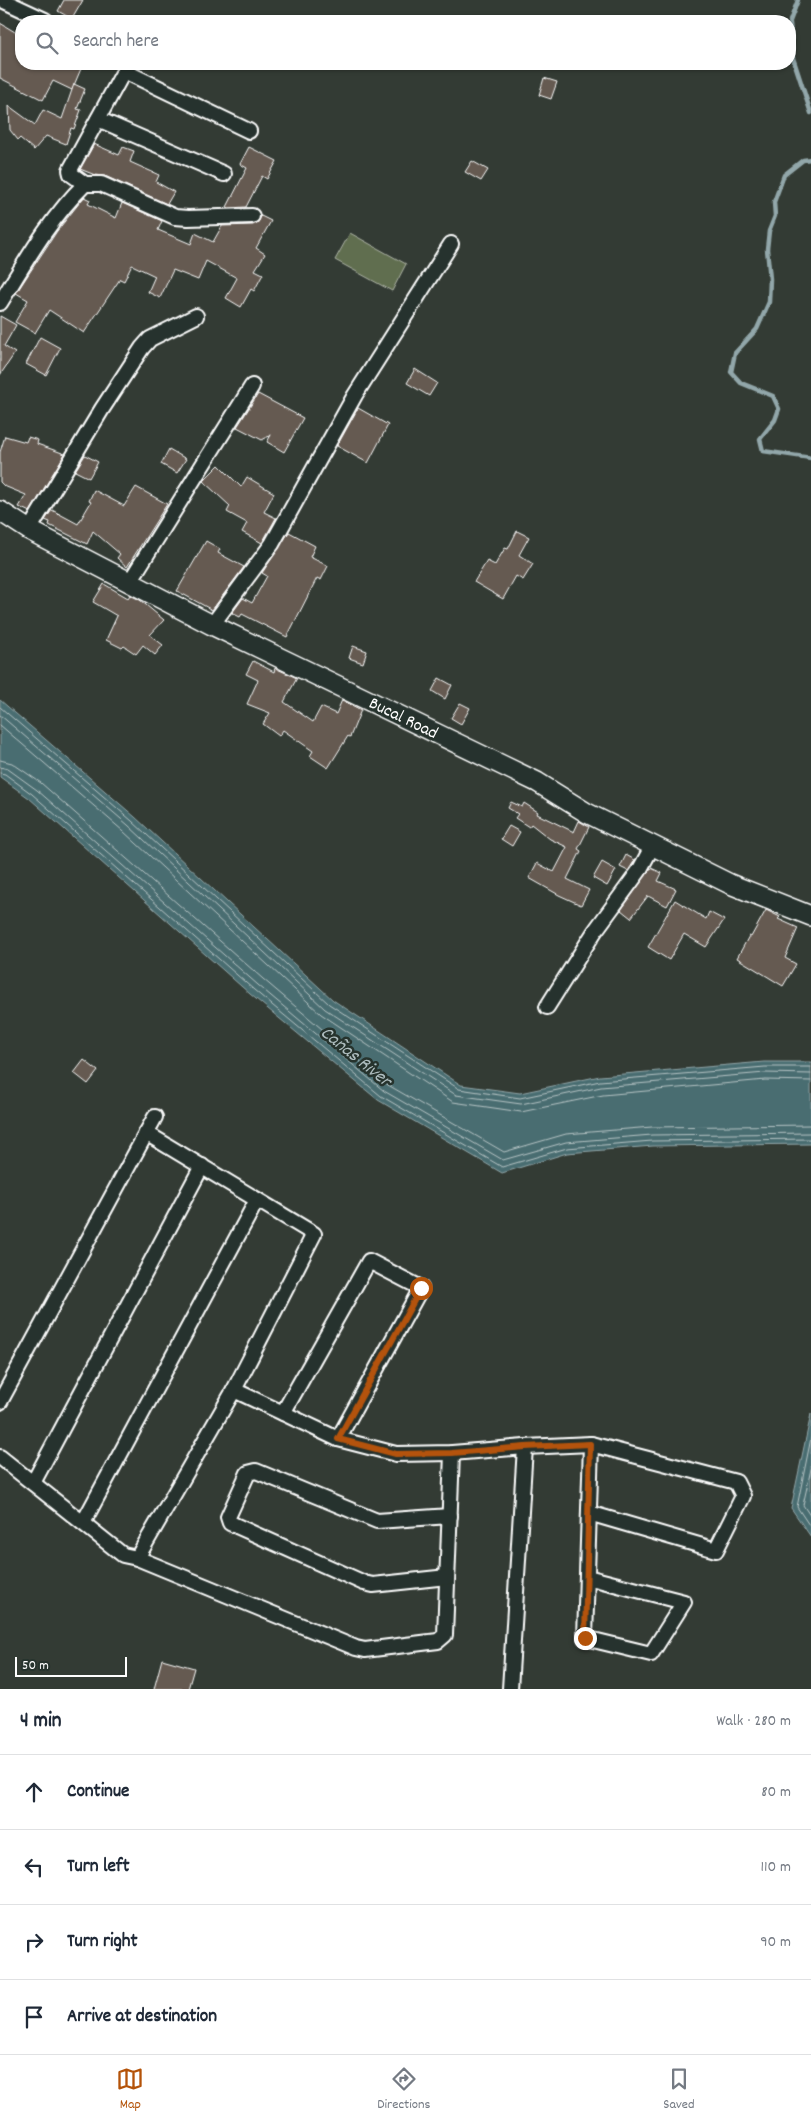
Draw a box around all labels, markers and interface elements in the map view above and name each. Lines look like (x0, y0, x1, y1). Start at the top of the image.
search box (15, 15, 796, 70)
icon: search (33, 29, 61, 57)
text: Search here (73, 29, 159, 56)
street label: Bucal Road (364, 692, 442, 747)
water label: Cañas River (314, 1021, 398, 1096)
route start (410, 1277, 433, 1300)
route end (574, 1627, 597, 1650)
scale bar (15, 1654, 128, 1677)
text: 50 m (22, 1656, 49, 1676)
text: 4 min (20, 1707, 62, 1737)
text: Walk · 280 m (716, 1710, 791, 1733)
icon: ahead (20, 1778, 48, 1806)
text: Continue (67, 1779, 129, 1806)
text: 80 m (761, 1781, 791, 1804)
icon: left (20, 1853, 48, 1881)
text: Turn left (67, 1854, 130, 1881)
text: 110 m (761, 1856, 791, 1879)
icon: right (20, 1928, 48, 1956)
text: Turn right (67, 1929, 138, 1956)
text: 90 m (760, 1931, 791, 1954)
icon: arrive (20, 2003, 48, 2031)
text: Arrive at destination (67, 2004, 217, 2031)
tab: Map (116, 2065, 144, 2115)
tab: Directions (377, 2065, 430, 2115)
tab: Saved (663, 2065, 695, 2115)

